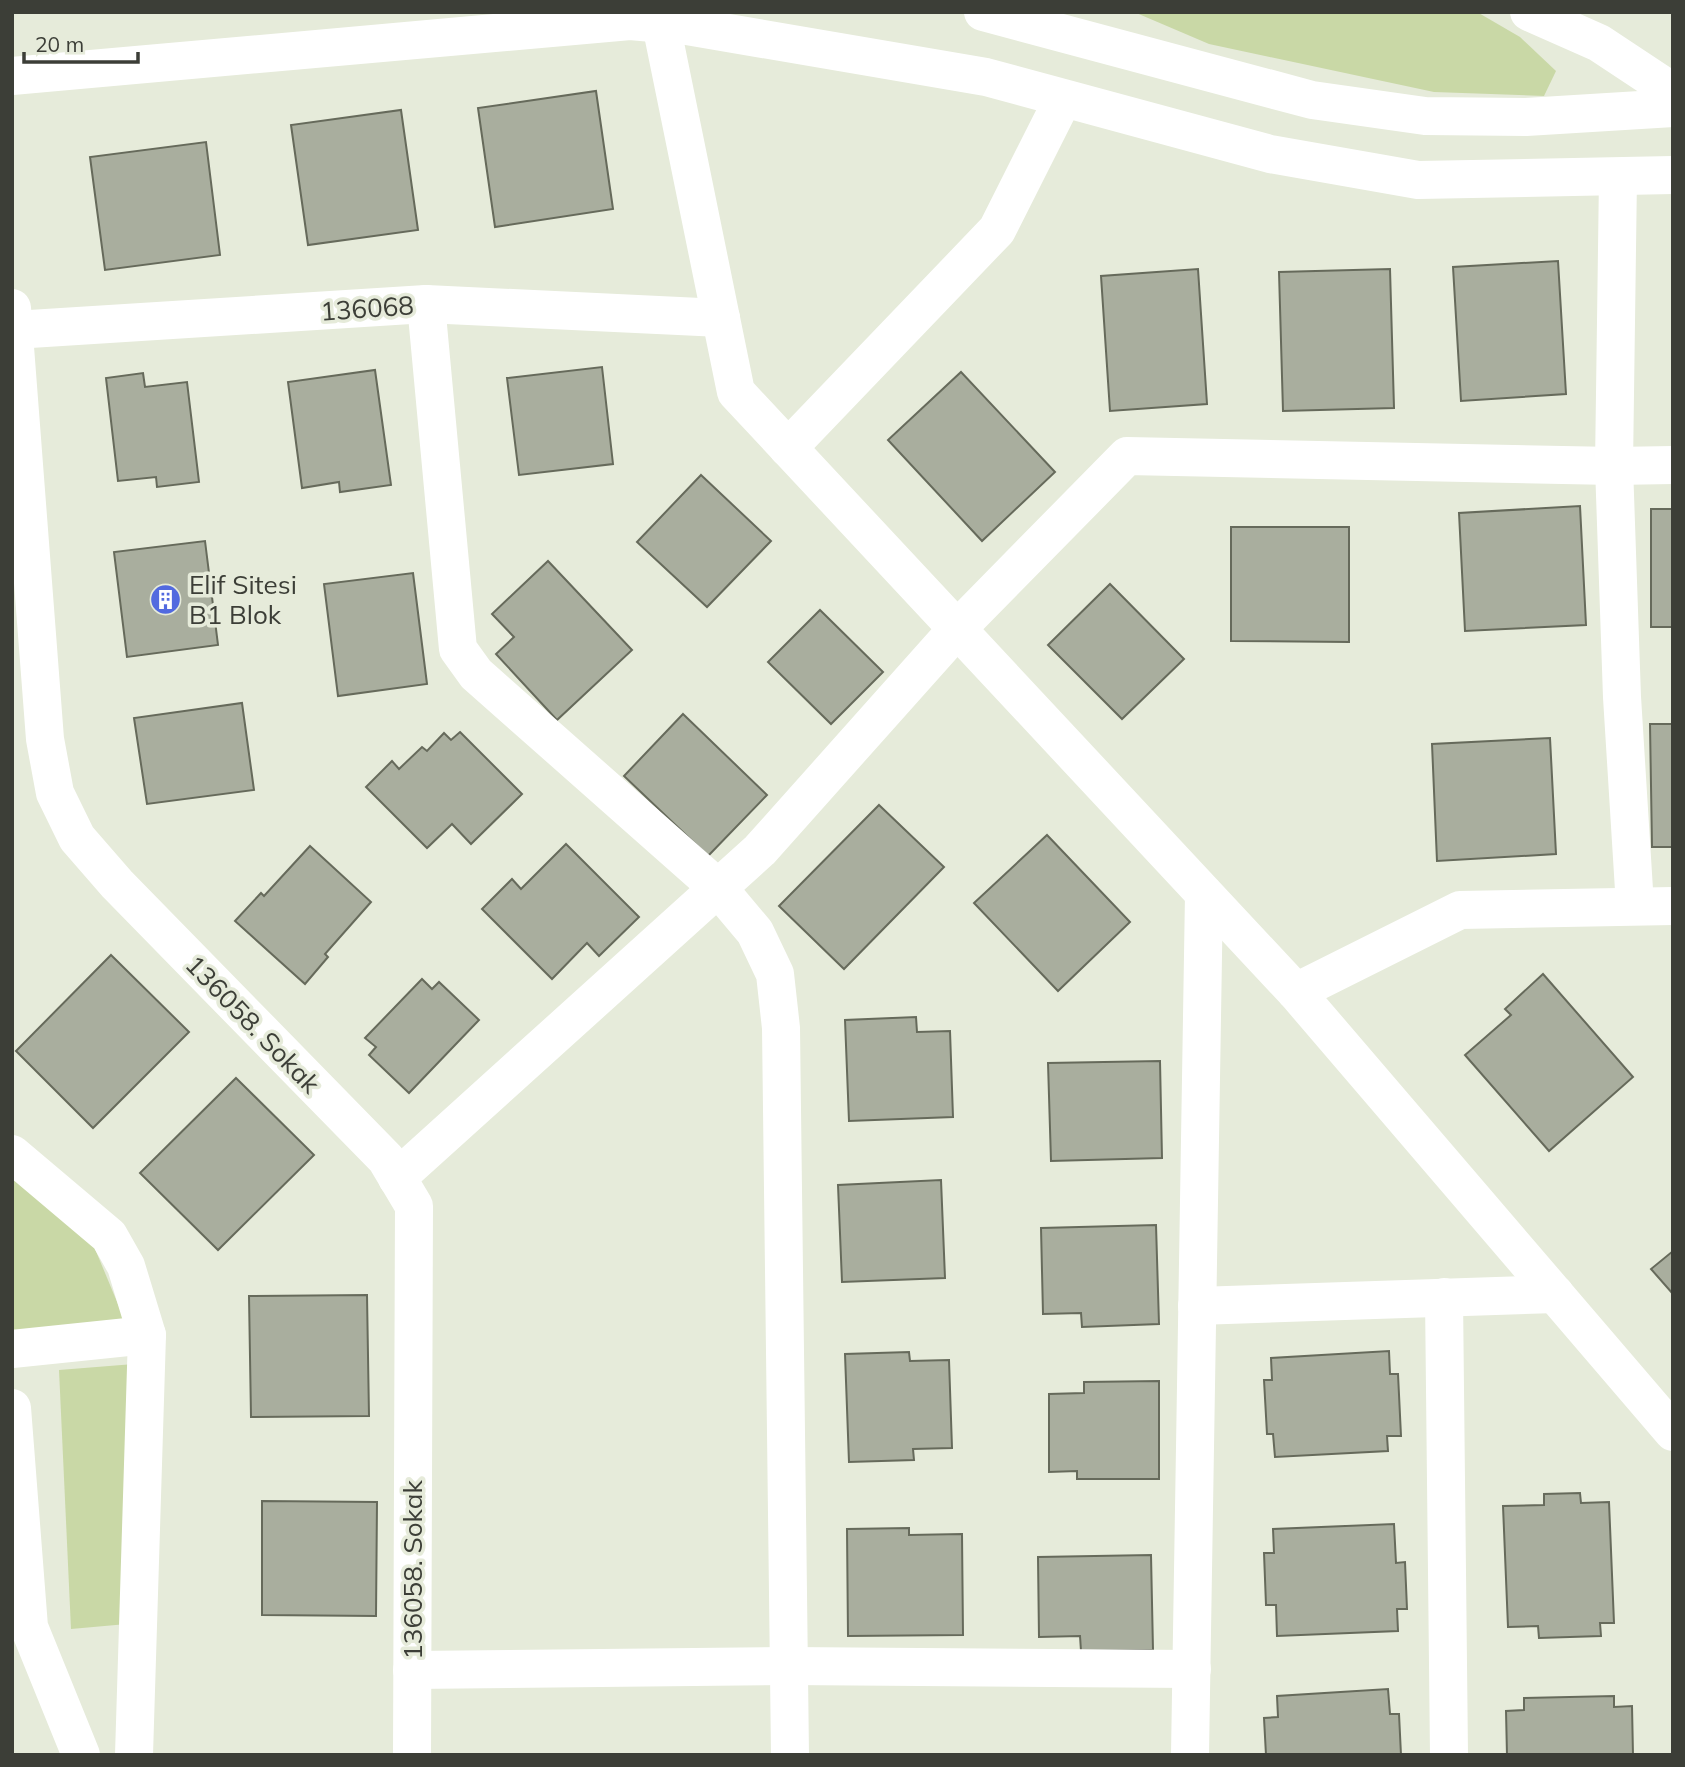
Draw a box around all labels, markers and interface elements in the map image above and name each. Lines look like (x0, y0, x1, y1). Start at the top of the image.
scale bar (24, 21, 138, 65)
text: 20 m (35, 31, 84, 57)
street label: 136068 (319, 288, 415, 328)
place label: Elif Sitesi B1 Blok (189, 568, 297, 631)
building icon: Elif Sitesi B1 Blok (149, 582, 183, 616)
street label: 136058. Sokak (179, 948, 328, 1100)
street label: 136058. Sokak (396, 1480, 429, 1660)

